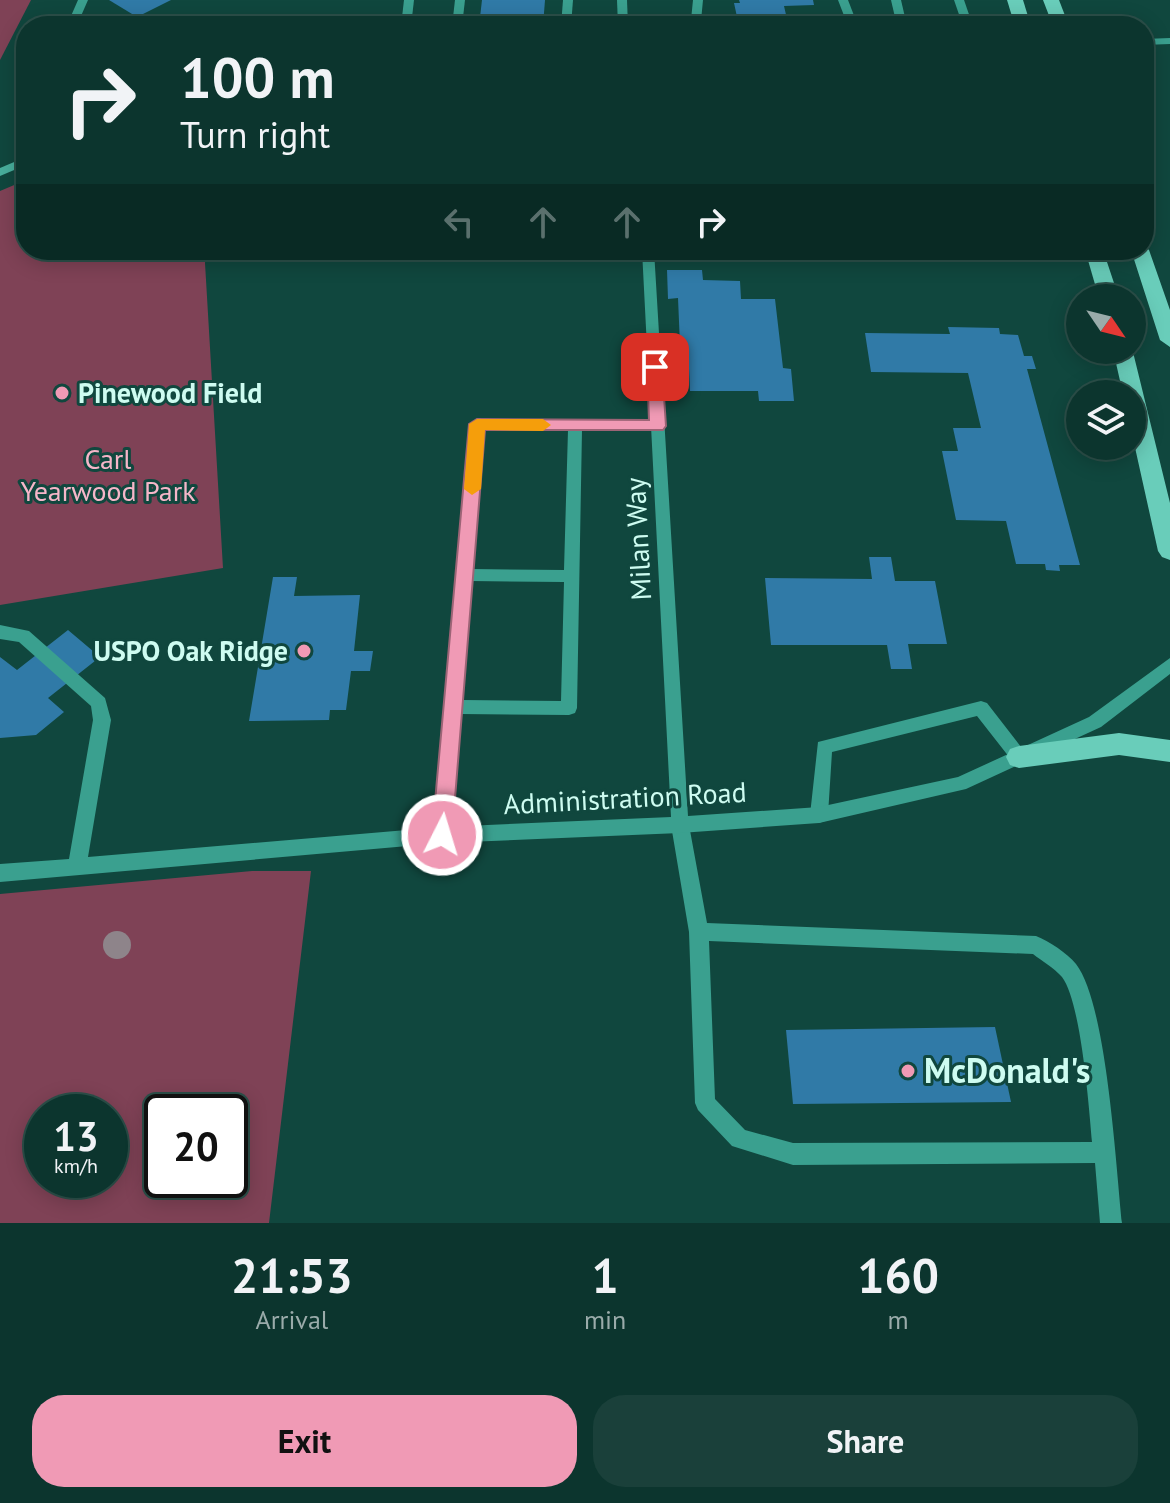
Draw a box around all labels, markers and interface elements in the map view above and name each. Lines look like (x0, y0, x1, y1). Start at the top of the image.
text: 100 m (180, 41, 335, 113)
icon: right (48, 48, 152, 152)
text: Turn right (180, 111, 330, 158)
icon: left (437, 200, 481, 244)
icon: ahead (521, 200, 565, 244)
icon: ahead (605, 200, 649, 244)
icon: right (689, 200, 733, 244)
north arrow (1066, 284, 1146, 364)
map controls (1066, 284, 1146, 460)
pin (621, 333, 689, 401)
icon: arrive (633, 345, 677, 389)
place label: Pinewood Field (78, 374, 262, 411)
button: layers (1066, 380, 1146, 460)
marker: Pinewood Field (53, 384, 71, 402)
park label: Carl Yearwood Park (20, 440, 196, 509)
street label: Milan Way (616, 477, 659, 601)
place label: USPO Oak Ridge (93, 632, 288, 669)
marker: USPO Oak Ridge (295, 642, 313, 660)
street label: Administration Road (503, 773, 747, 822)
position arrow (400, 793, 484, 877)
place label: McDonald's (924, 1048, 1090, 1092)
marker: McDonald's (899, 1062, 917, 1080)
speed limit sign: 20 (144, 1094, 248, 1198)
text: 13 (53, 1110, 99, 1162)
text: km/h (54, 1153, 98, 1179)
text: 21:53 (231, 1244, 353, 1306)
text: 1 (591, 1244, 619, 1306)
text: 160 (857, 1244, 939, 1306)
text: Arrival (256, 1303, 328, 1336)
text: min (584, 1303, 626, 1336)
text: m (888, 1303, 909, 1336)
button: Exit (32, 1395, 577, 1487)
button: Share (593, 1395, 1138, 1487)

